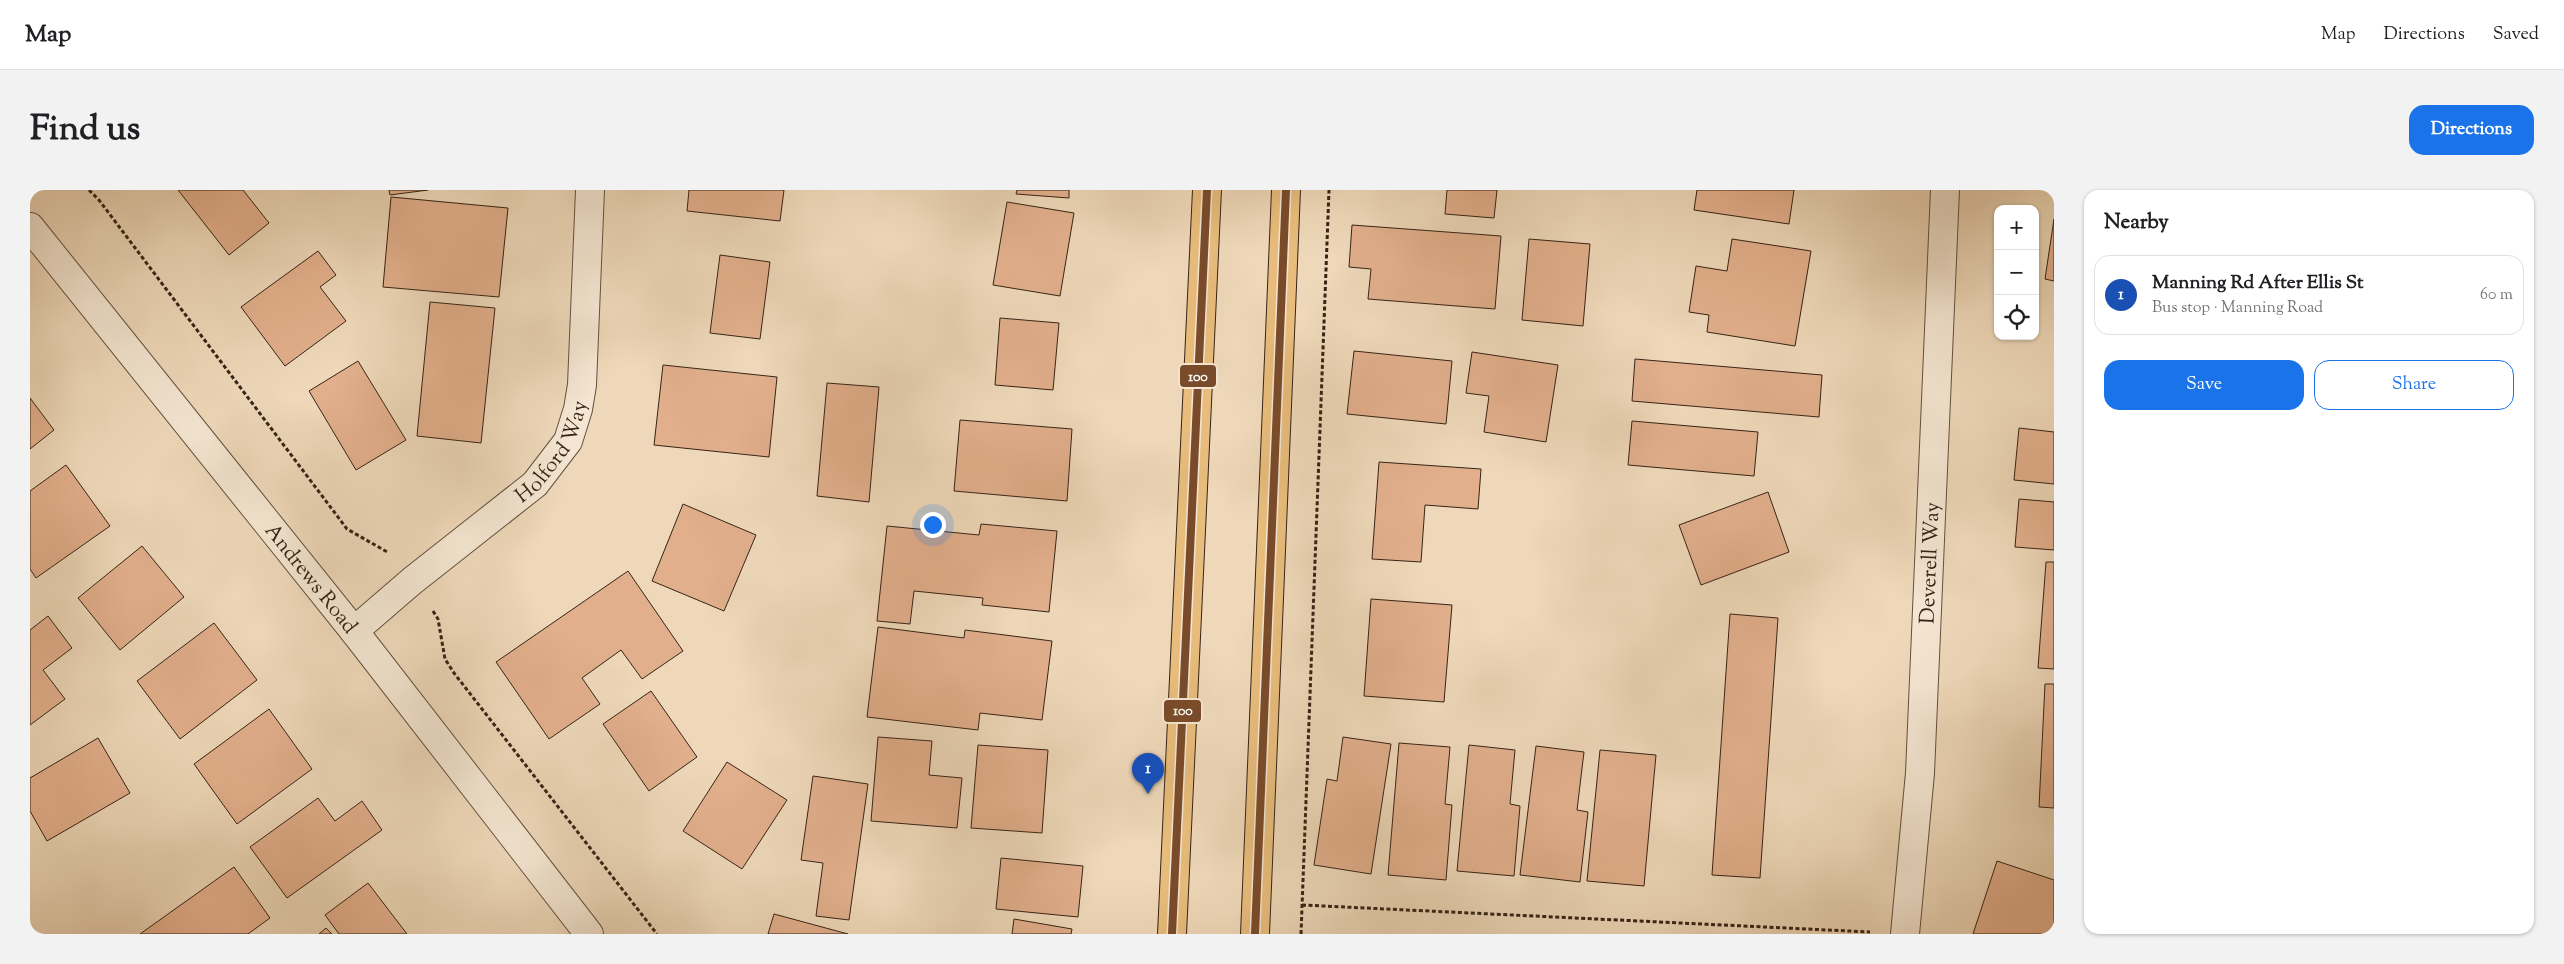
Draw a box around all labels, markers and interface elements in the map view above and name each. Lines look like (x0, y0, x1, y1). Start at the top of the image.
text: Map (25, 18, 71, 52)
text: Map (2321, 22, 2356, 48)
text: Directions (2384, 22, 2465, 48)
text: Saved (2493, 22, 2539, 48)
text: Find us (30, 105, 140, 156)
button: Directions (2409, 105, 2534, 155)
map controls (1994, 205, 2039, 340)
button: + (1994, 205, 2039, 250)
text: Nearby (2104, 208, 2169, 238)
button: − (1994, 250, 2039, 295)
text: Manning Rd After Ellis St (2152, 270, 2364, 297)
text: 1 (2118, 284, 2124, 307)
text: 60 m (2480, 284, 2513, 307)
button: locate (1994, 295, 2039, 340)
text: Bus stop · Manning Road (2152, 297, 2323, 320)
button: Save (2104, 360, 2304, 410)
button: Share (2314, 360, 2514, 410)
line badge: 100 (1179, 364, 1217, 388)
text: 100 (1188, 368, 1208, 388)
street label: Holford Way (509, 398, 596, 511)
street label: Deverell Way (1913, 501, 1949, 625)
your location (920, 512, 946, 538)
street label: Andrews Road (256, 518, 364, 641)
line badge: 100 (1163, 699, 1202, 723)
text: 100 (1173, 702, 1193, 722)
pin: 1 (1132, 753, 1164, 794)

